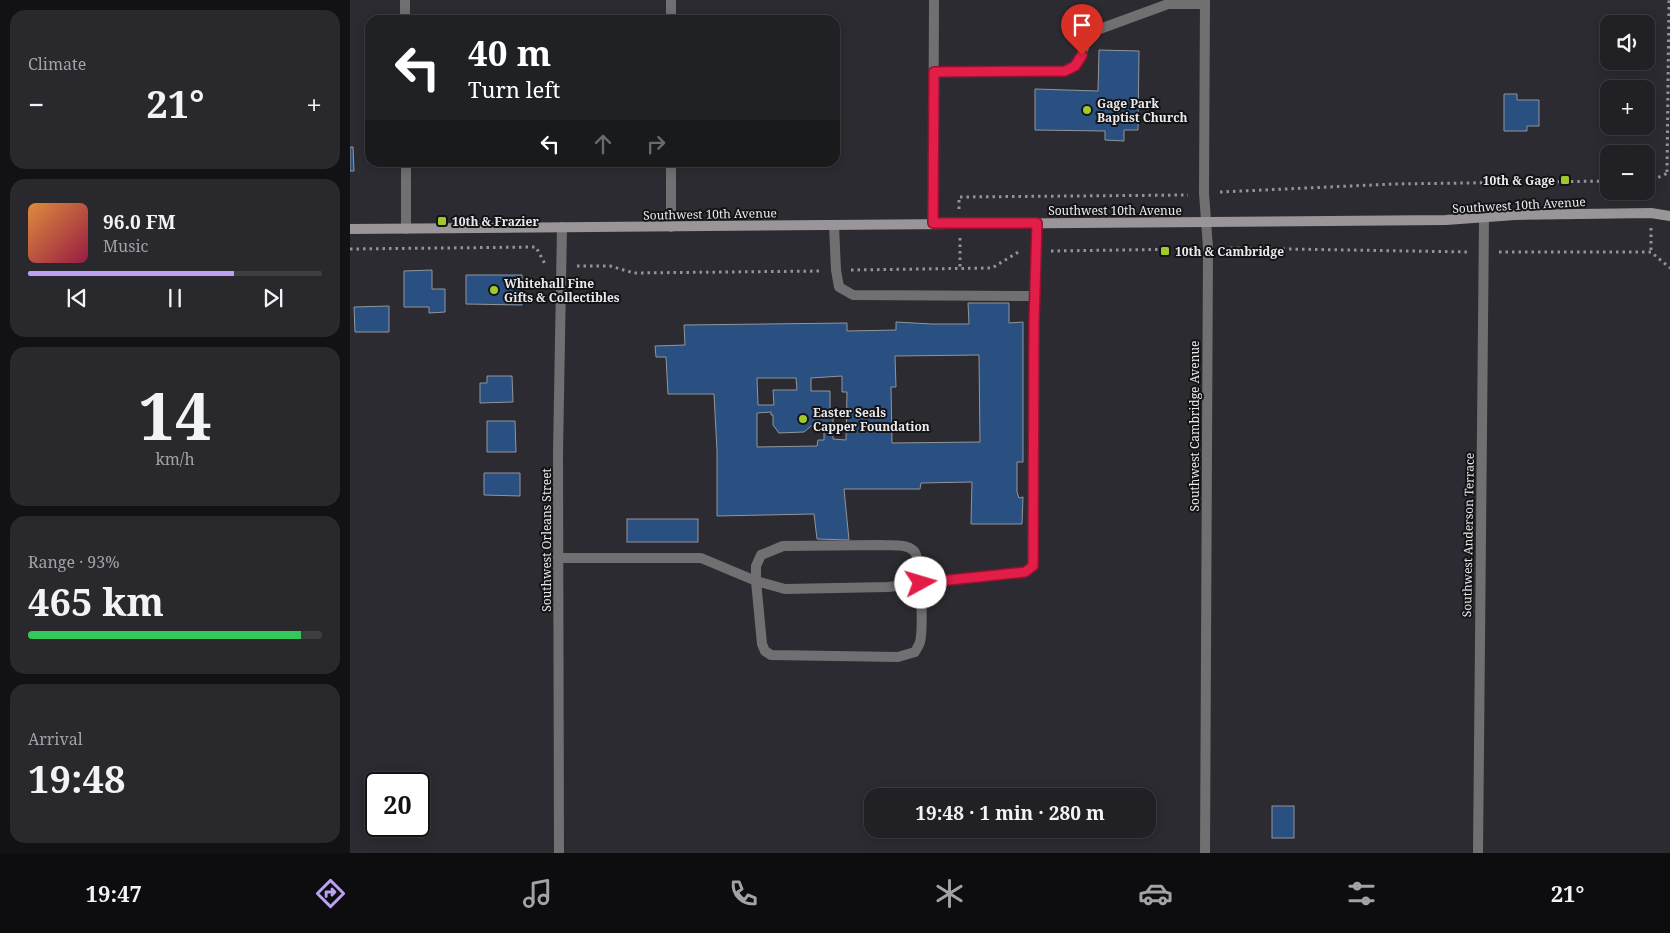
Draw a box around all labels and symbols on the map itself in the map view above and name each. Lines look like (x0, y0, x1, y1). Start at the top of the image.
pin (1061, 4, 1103, 55)
place label: Gage Park Baptist Church (1097, 95, 1187, 126)
marker: Gage Park Baptist Church (1081, 104, 1093, 116)
place label: 10th & Gage (1483, 172, 1555, 189)
marker: 10th & Gage (1559, 174, 1571, 186)
street label: Southwest 10th Avenue (1452, 193, 1586, 217)
street label: Southwest 10th Avenue (1048, 202, 1182, 219)
street label: Southwest 10th Avenue (643, 204, 777, 224)
place label: 10th & Frazier (452, 213, 539, 230)
marker: 10th & Frazier (436, 215, 448, 227)
place label: 10th & Cambridge (1175, 243, 1284, 260)
marker: 10th & Cambridge (1159, 245, 1171, 257)
place label: Whitehall Fine Gifts & Collectibles (504, 275, 620, 306)
marker: Whitehall Fine Gifts & Collectibles (488, 284, 500, 296)
street label: Southwest Cambridge Avenue (1186, 340, 1203, 512)
place label: Easter Seals Capper Foundation (813, 404, 930, 435)
marker: Easter Seals Capper Foundation (797, 413, 809, 425)
street label: Southwest Anderson Terrace (1458, 453, 1478, 617)
street label: Southwest Orleans Street (538, 468, 555, 612)
position arrow (894, 556, 946, 608)
speed limit sign: 20 (365, 772, 430, 837)

